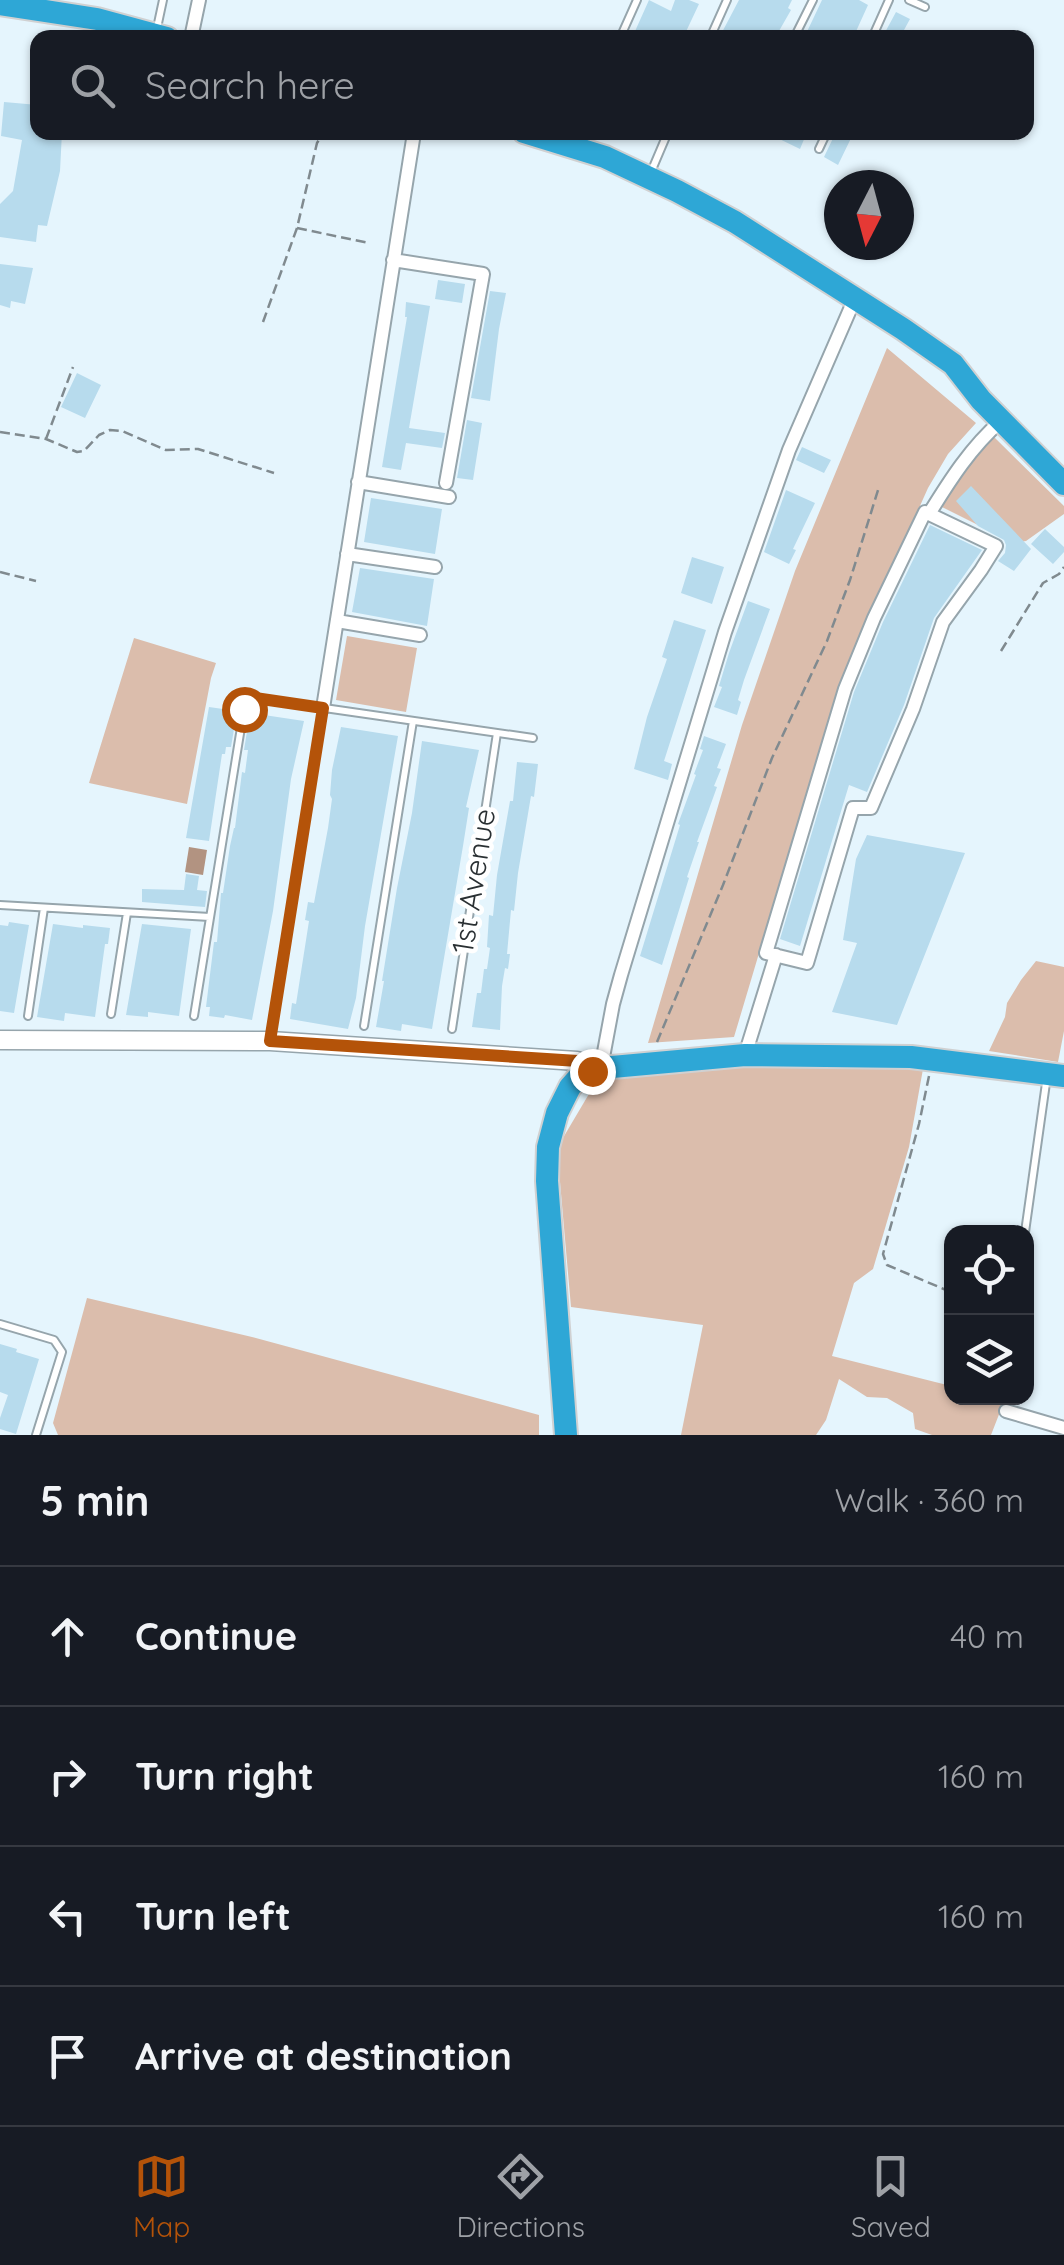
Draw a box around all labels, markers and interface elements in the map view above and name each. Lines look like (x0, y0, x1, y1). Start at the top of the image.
search box (30, 30, 1034, 140)
icon: search (65, 58, 120, 113)
text: Search here (145, 61, 355, 109)
north arrow (824, 170, 914, 260)
route start (222, 687, 268, 733)
street label: 1st Avenue (443, 806, 503, 956)
route end (570, 1049, 616, 1095)
map controls (944, 1225, 1034, 1405)
button: locate (944, 1225, 1034, 1315)
button: layers (944, 1315, 1034, 1405)
text: 5 min (40, 1474, 150, 1527)
text: Walk · 360 m (835, 1480, 1024, 1520)
icon: ahead (40, 1609, 95, 1664)
text: Continue (135, 1612, 297, 1660)
text: 40 m (950, 1616, 1024, 1656)
icon: right (40, 1749, 95, 1804)
text: Turn right (135, 1752, 314, 1800)
text: 160 m (938, 1756, 1024, 1796)
icon: left (40, 1889, 95, 1944)
text: Turn left (135, 1892, 291, 1940)
text: 160 m (938, 1896, 1024, 1936)
icon: arrive (40, 2029, 95, 2084)
text: Arrive at destination (135, 2032, 512, 2080)
tab: Map (133, 2149, 190, 2244)
tab: Directions (456, 2149, 585, 2244)
tab: Saved (851, 2149, 931, 2244)

